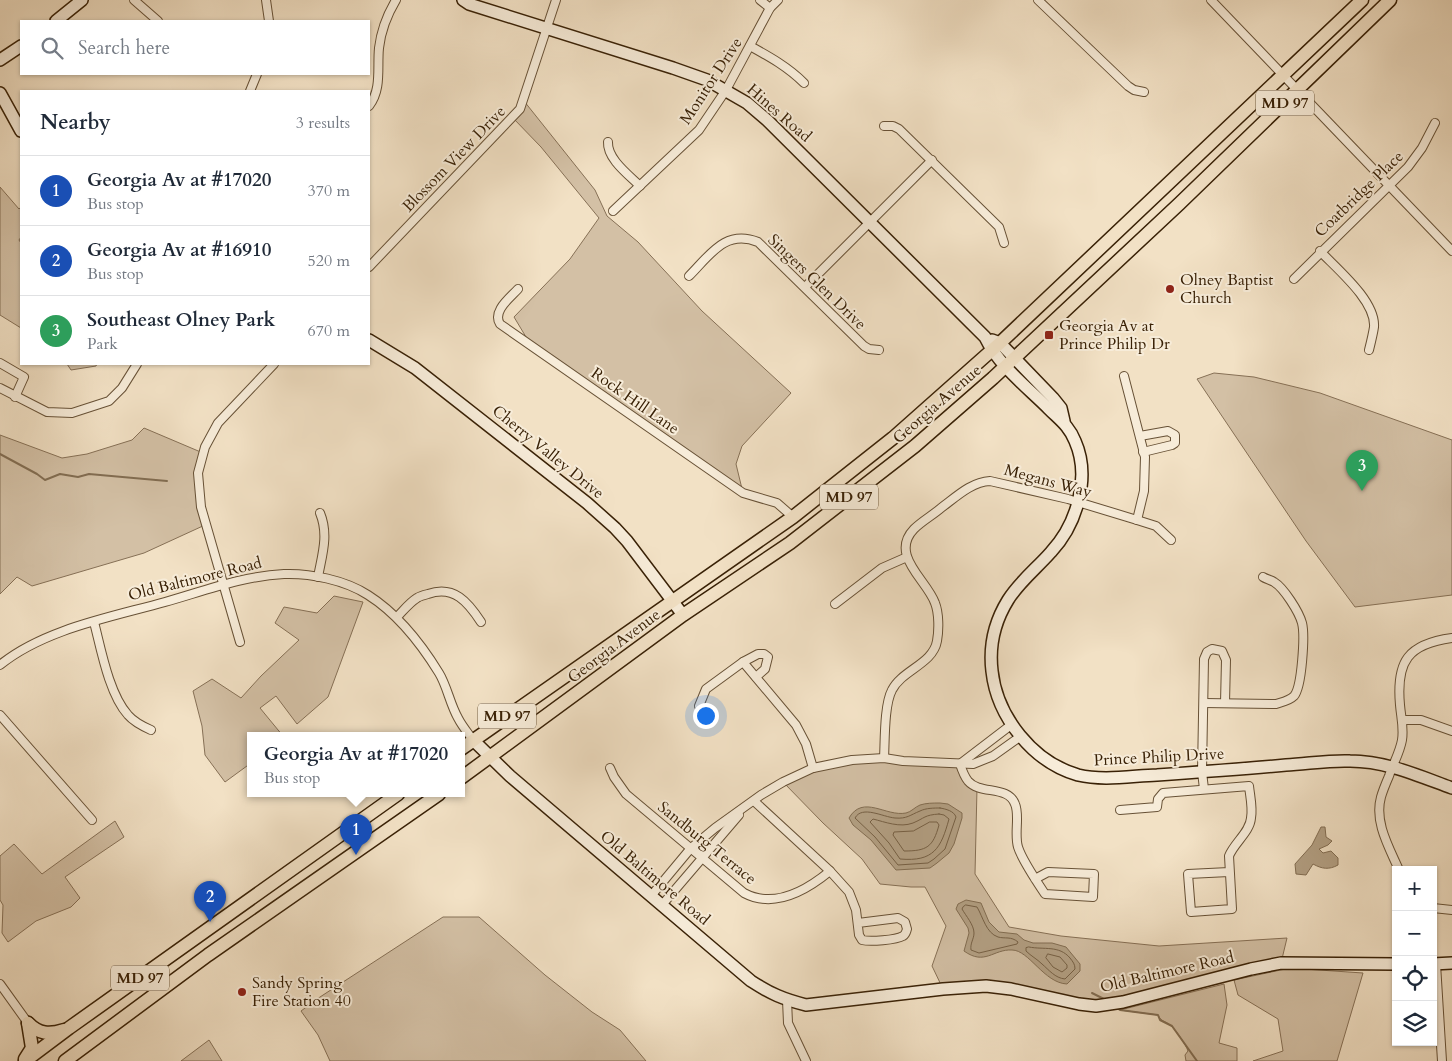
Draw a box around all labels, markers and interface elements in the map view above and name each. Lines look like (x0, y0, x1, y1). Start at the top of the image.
search box (20, 20, 370, 75)
street label: Monitor Drive (675, 33, 747, 129)
icon: search (38, 34, 66, 62)
text: Search here (78, 35, 170, 61)
street label: Hines Road (742, 79, 816, 148)
road number: MD 97 (1256, 90, 1314, 116)
street label: Blossom View Drive (397, 101, 511, 217)
text: Nearby (40, 108, 111, 137)
text: 3 results (296, 112, 350, 134)
street label: Coatbridge Place (1310, 146, 1408, 242)
text: Georgia Av at #17020 (87, 167, 272, 193)
text: 1 (52, 180, 60, 202)
text: 370 m (308, 180, 350, 202)
text: Bus stop (87, 193, 144, 215)
street label: Singers Glen Drive (763, 229, 871, 335)
text: Georgia Av at #16910 (87, 237, 272, 263)
text: 2 (52, 250, 60, 272)
text: 520 m (308, 250, 350, 272)
text: Bus stop (87, 263, 144, 285)
place label: Olney Baptist Church (1180, 269, 1273, 309)
marker: Olney Baptist Church (1164, 283, 1176, 295)
text: Southeast Olney Park (87, 307, 275, 333)
place label: Georgia Av at Prince Philip Dr (1059, 315, 1170, 355)
text: 3 (52, 320, 60, 342)
text: 670 m (308, 320, 350, 342)
marker: Georgia Av at Prince Philip Dr (1043, 329, 1055, 341)
text: Park (87, 333, 118, 355)
street label: Georgia Avenue (888, 359, 986, 449)
street label: Rock Hill Lane (586, 362, 684, 440)
street label: Cherry Valley Drive (487, 400, 609, 504)
pin: 3 (1346, 450, 1378, 491)
street label: Megans Way (1002, 459, 1095, 503)
road number: MD 97 (820, 484, 878, 510)
street label: Old Baltimore Road (126, 552, 265, 606)
street label: Georgia Avenue (563, 604, 665, 688)
your location (693, 703, 719, 729)
road number: MD 97 (478, 704, 536, 728)
popup (247, 732, 465, 797)
text: Georgia Av at #17020 (264, 741, 448, 767)
street label: Prince Philip Drive (1093, 743, 1225, 771)
text: Bus stop (264, 767, 321, 789)
street label: Sandburg Terrace (653, 796, 761, 890)
pin: 1 (340, 814, 372, 855)
street label: Old Baltimore Road (596, 826, 715, 931)
map controls (1392, 866, 1437, 1046)
button: + (1392, 866, 1437, 911)
pin: 2 (194, 881, 226, 922)
button: − (1392, 911, 1437, 956)
street label: Old Baltimore Road (1098, 946, 1237, 998)
button: locate (1392, 956, 1437, 1001)
road number: MD 97 (111, 966, 169, 990)
place label: Sandy Spring Fire Station 40 (252, 972, 351, 1012)
marker: Sandy Spring Fire Station 40 (236, 986, 248, 998)
button: layers (1392, 1001, 1437, 1046)

